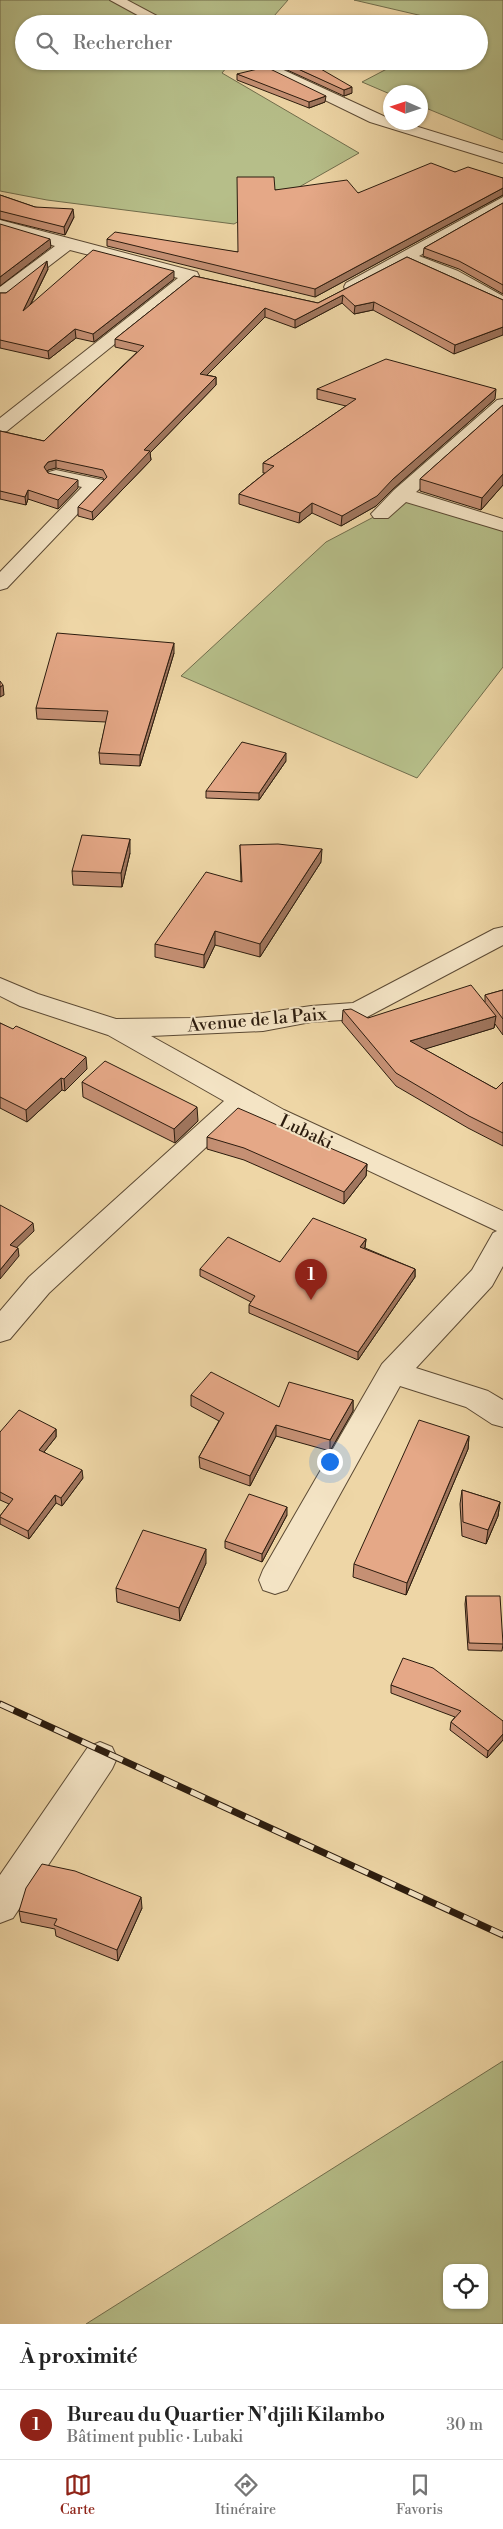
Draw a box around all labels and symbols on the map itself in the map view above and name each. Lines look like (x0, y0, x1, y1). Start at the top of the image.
north arrow (383, 85, 428, 130)
street label: Avenue de la Paix (185, 1002, 328, 1038)
street label: Lubaki (275, 1110, 337, 1154)
pin: 1 (295, 1259, 327, 1300)
your location (317, 1449, 343, 1475)

